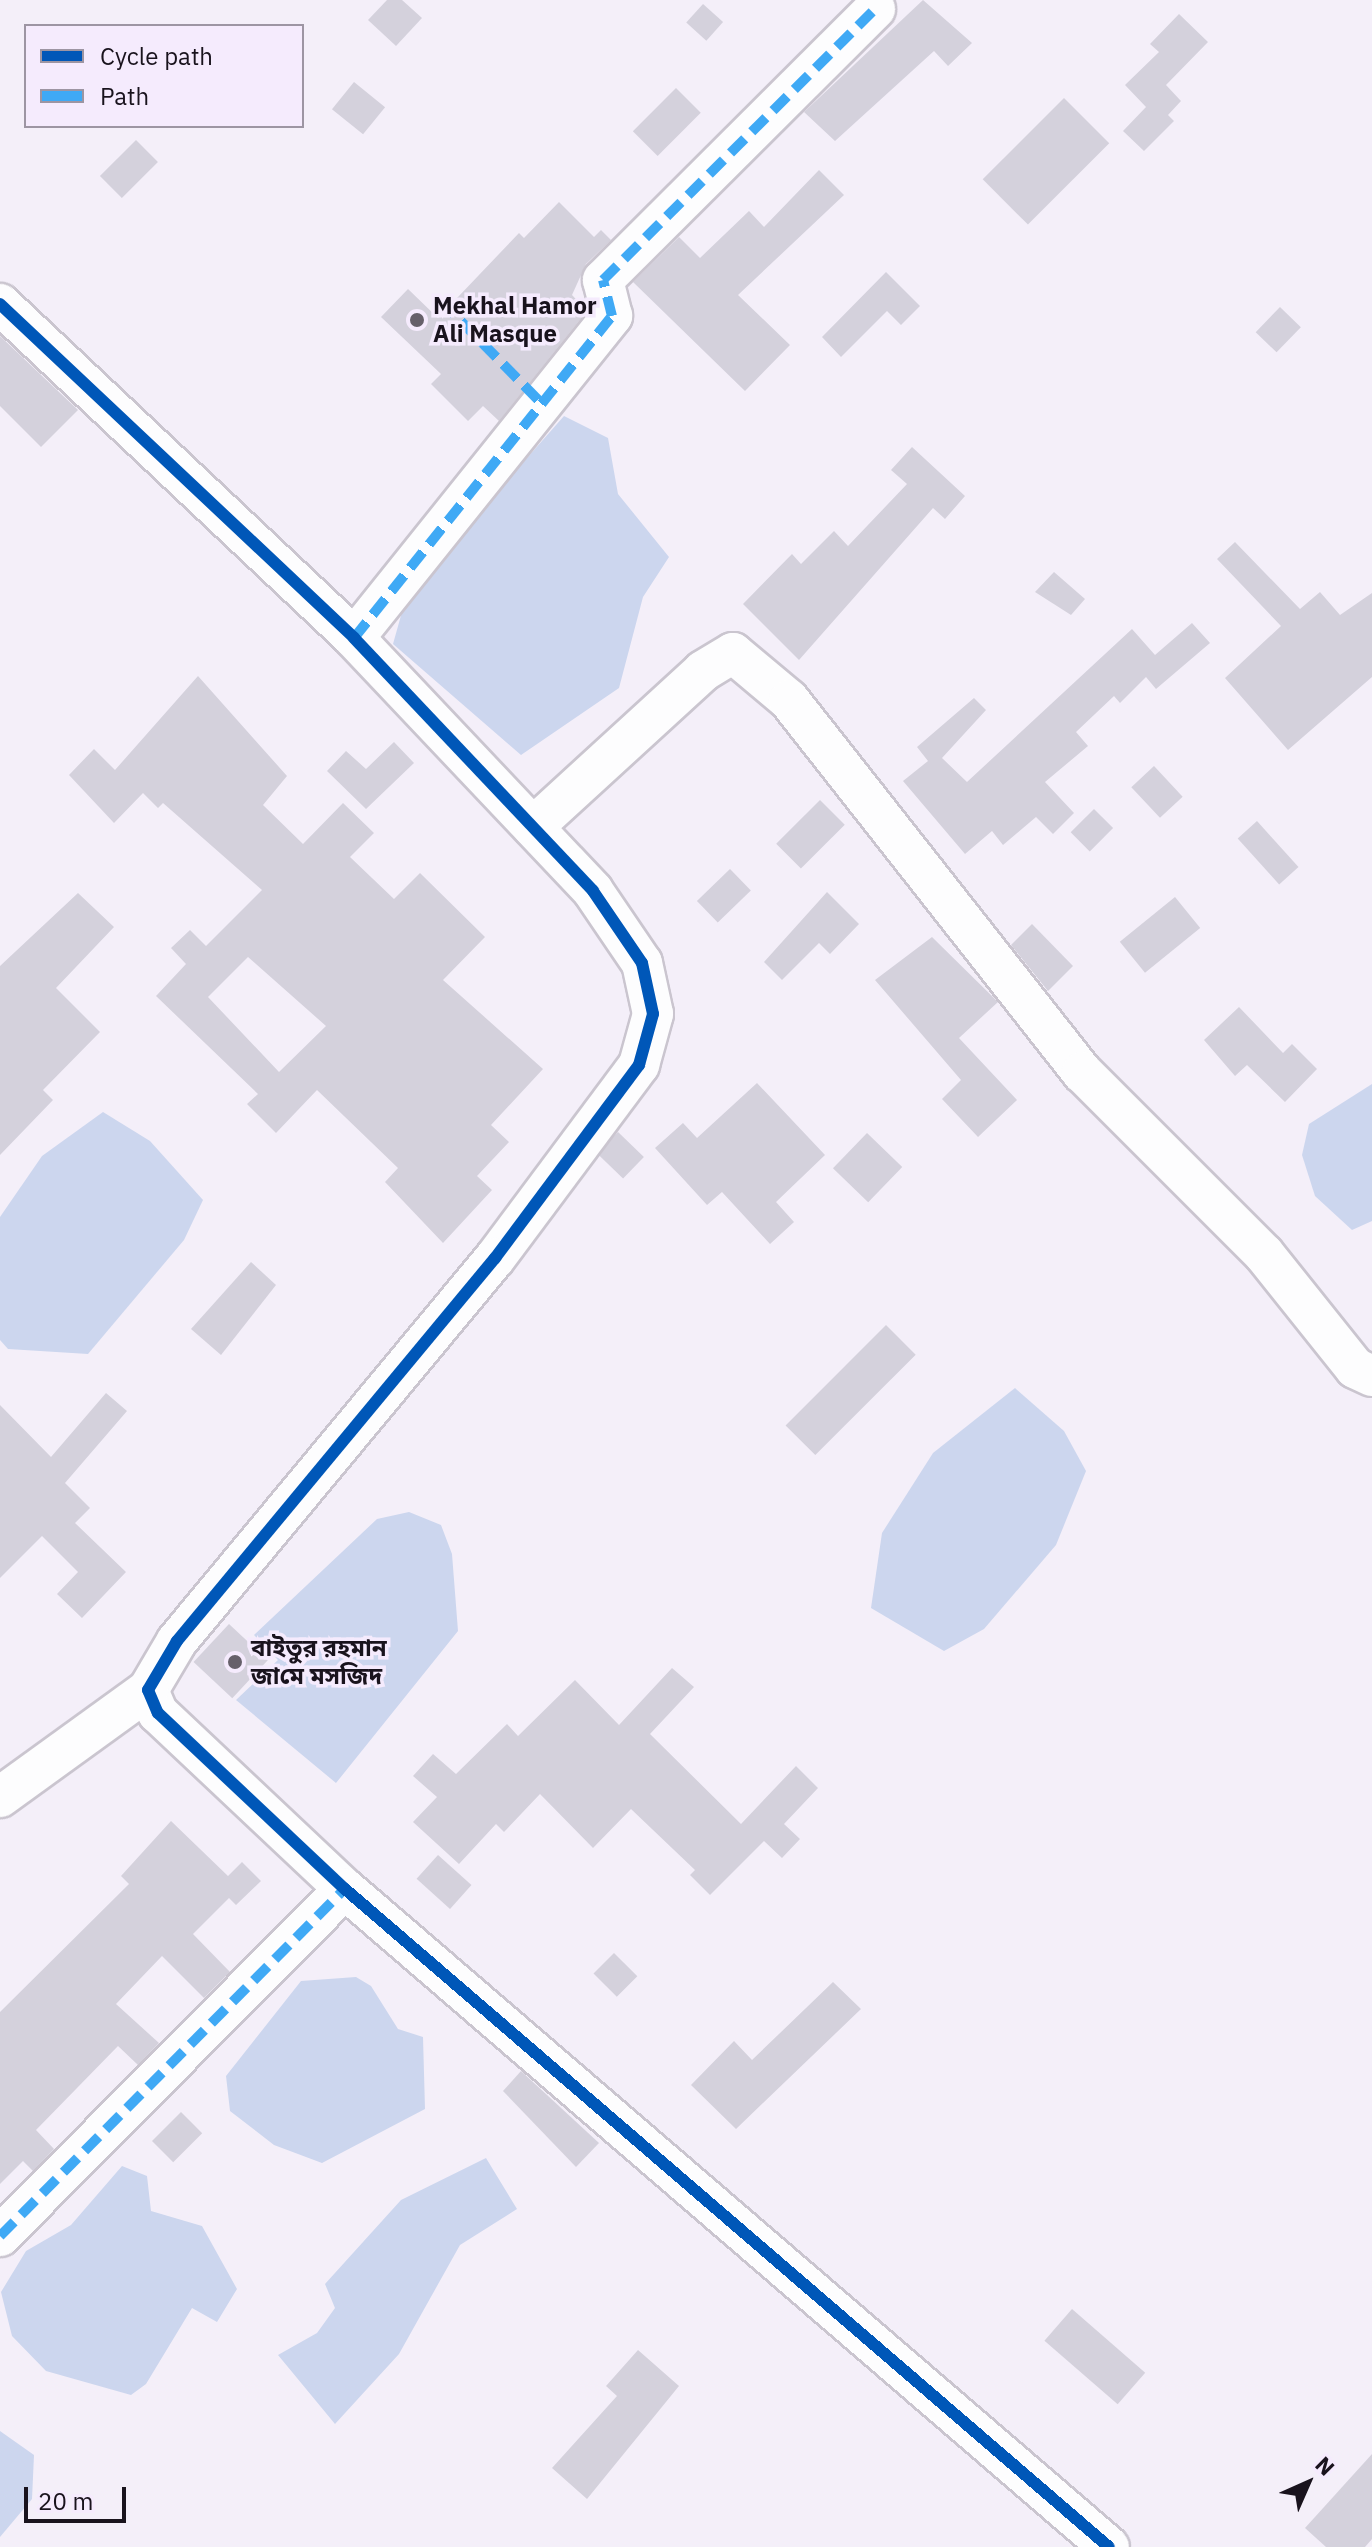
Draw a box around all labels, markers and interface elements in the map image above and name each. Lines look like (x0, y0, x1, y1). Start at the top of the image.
legend (24, 24, 304, 128)
text: Cycle path (100, 40, 213, 72)
text: Path (100, 80, 149, 112)
place label: Mekhal Hamor Ali Masque (433, 292, 597, 348)
marker: Mekhal Hamor Ali Masque (408, 311, 426, 329)
place label: বাইতুর রহমান জা‌মে মস‌জিদ (251, 1634, 387, 1690)
marker: বাইতুর রহমান জা‌মে মস‌জিদ (226, 1653, 244, 1671)
north arrow (1268, 2443, 1348, 2523)
text: N (1309, 2450, 1341, 2482)
scale bar (28, 2471, 130, 2521)
text: 20 m (38, 2485, 93, 2517)

